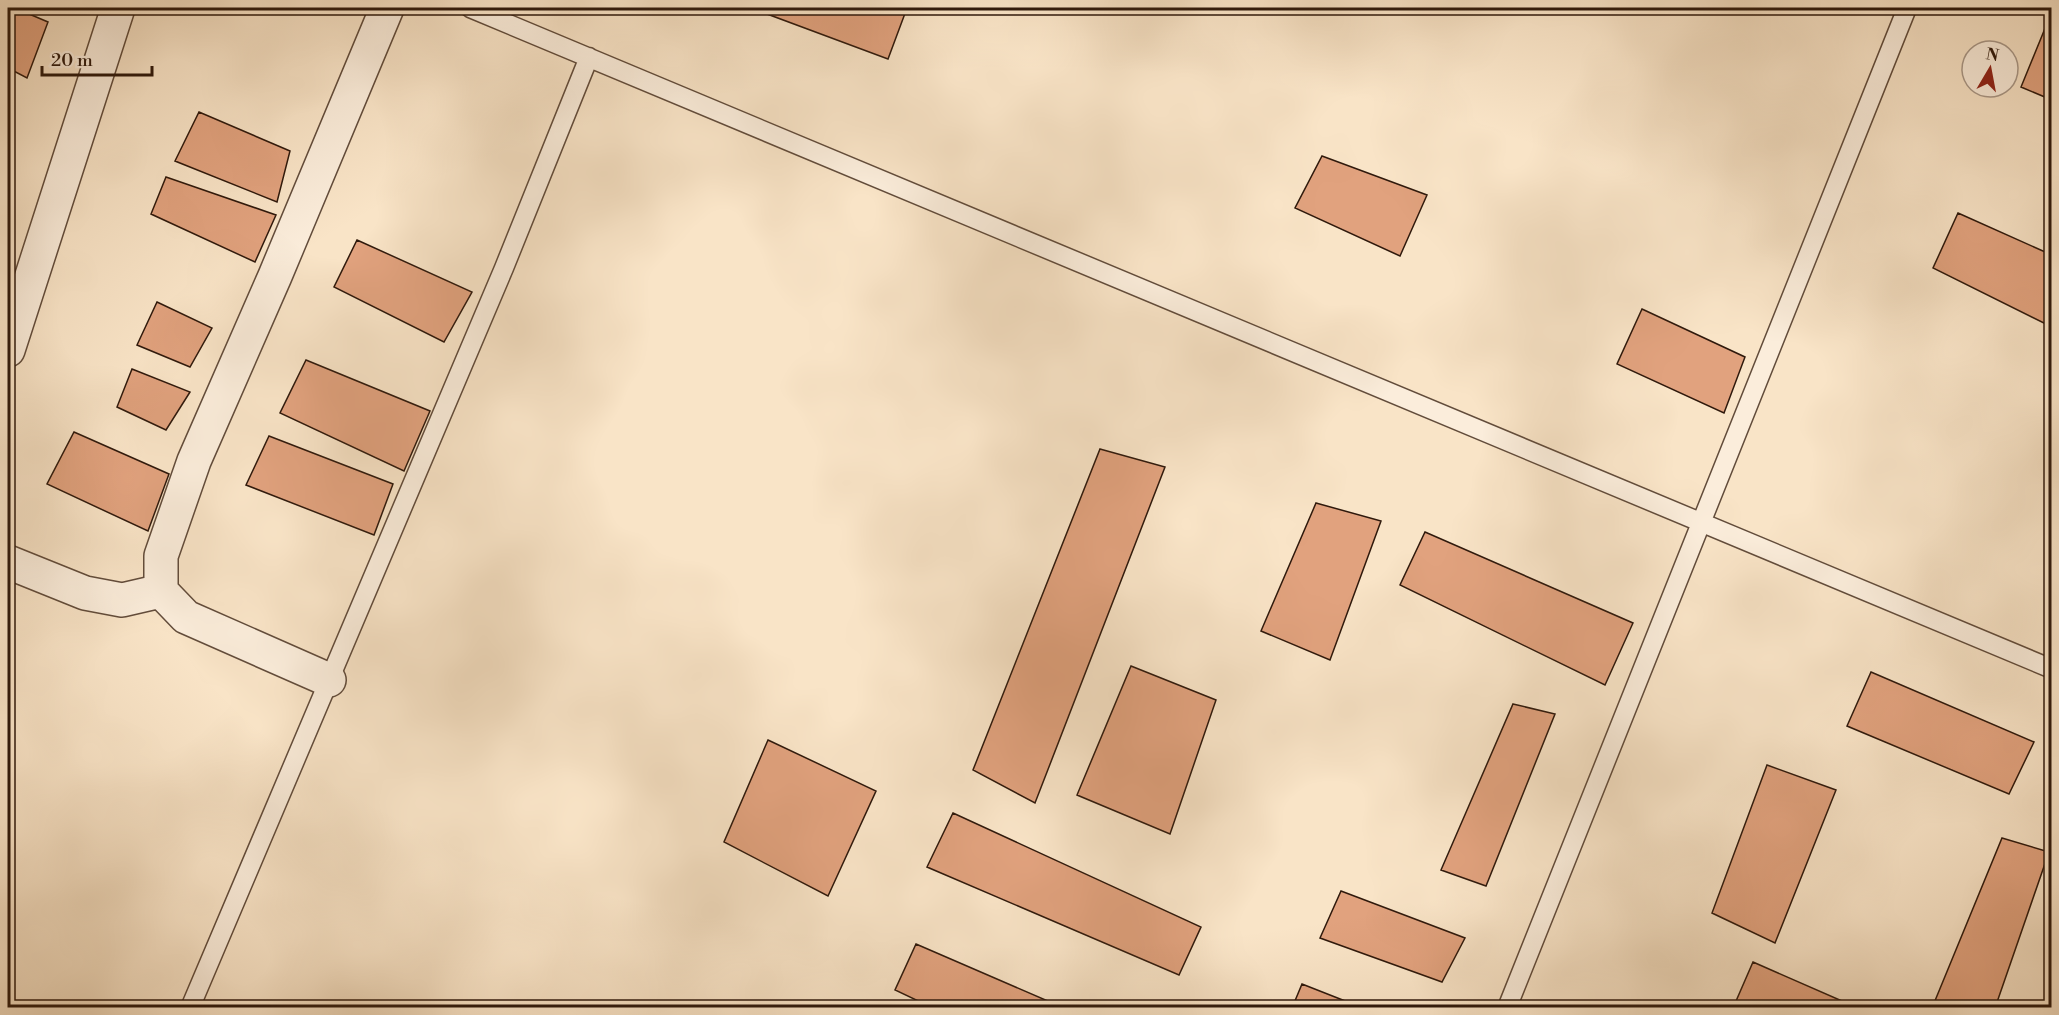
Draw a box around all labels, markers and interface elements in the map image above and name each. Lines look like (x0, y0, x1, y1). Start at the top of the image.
scale bar (42, 39, 152, 77)
north arrow (1960, 39, 2020, 99)
text: N (1984, 44, 2001, 66)
text: 20 m (51, 49, 93, 72)

